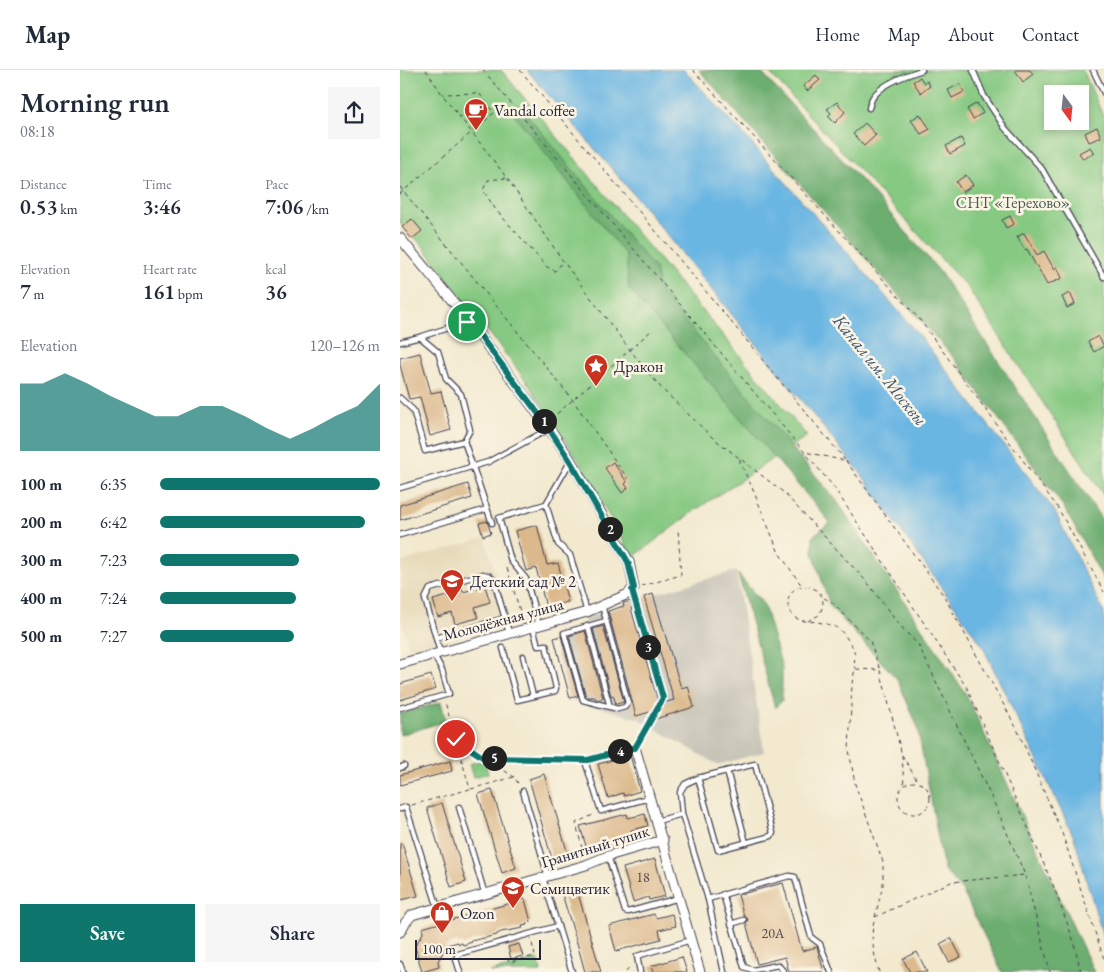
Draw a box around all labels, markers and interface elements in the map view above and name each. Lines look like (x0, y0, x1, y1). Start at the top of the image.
text: Map (25, 19, 70, 50)
text: Home (815, 23, 860, 46)
text: Map (888, 23, 920, 46)
text: About (948, 23, 994, 46)
text: Contact (1022, 23, 1079, 46)
text: Morning run (20, 84, 170, 120)
north arrow (1044, 85, 1089, 130)
map controls (1044, 85, 1089, 130)
button: share (328, 87, 380, 139)
cafe icon: Vandal coffee (463, 97, 489, 131)
place label: Vandal coffee (494, 100, 575, 121)
text: 08:18 (20, 121, 55, 142)
text: Distance (20, 175, 67, 193)
text: Time (143, 175, 172, 193)
text: Pace (265, 175, 289, 193)
park label: СНТ «Терехово» (956, 192, 1070, 213)
text: 0.53 (20, 193, 57, 220)
text: 3:46 (143, 193, 181, 220)
text: 7:06 (265, 193, 303, 220)
text: km (57, 200, 78, 218)
text: /km (303, 200, 329, 218)
text: Elevation (20, 260, 70, 278)
text: Heart rate (143, 260, 197, 278)
text: kcal (265, 260, 286, 278)
text: 7 (20, 278, 31, 305)
text: 161 (143, 278, 175, 305)
text: 36 (265, 278, 287, 305)
text: m (31, 285, 44, 303)
text: bpm (175, 285, 203, 303)
pin (446, 301, 488, 343)
icon: arrive (453, 308, 481, 336)
water label: Канал им. Москвы (828, 309, 932, 430)
text: Elevation (20, 335, 78, 356)
text: 120–126 m (309, 335, 380, 356)
place icon: Дракон (583, 353, 609, 387)
place label: Дракон (614, 356, 663, 377)
pin: 1 (532, 408, 556, 434)
text: 1 (541, 412, 548, 430)
text: 100 m (20, 474, 62, 495)
text: 6:35 (100, 474, 127, 495)
text: 200 m (20, 512, 62, 533)
text: 6:42 (100, 512, 127, 533)
pin: 2 (598, 516, 622, 542)
text: 2 (607, 520, 614, 538)
text: 300 m (20, 550, 62, 571)
text: 7:23 (100, 550, 127, 571)
school or university icon: Детский сад № 2 (439, 568, 465, 602)
place label: Детский сад № 2 (470, 571, 576, 592)
text: 400 m (20, 588, 62, 609)
text: 7:24 (100, 588, 127, 609)
street label: Молодёжная улица (441, 593, 566, 646)
text: 500 m (20, 626, 62, 647)
text: 7:27 (100, 626, 127, 647)
pin: 3 (636, 634, 660, 660)
text: 3 (645, 638, 652, 656)
pin (435, 718, 477, 760)
icon: check (442, 725, 470, 753)
pin: 4 (608, 738, 632, 764)
text: 4 (617, 742, 624, 760)
pin: 5 (482, 746, 506, 770)
text: 5 (491, 749, 498, 767)
street label: Гранитный тупик (539, 820, 652, 873)
house number: 18 (636, 868, 650, 886)
school or university icon: Семицветик (500, 875, 526, 909)
place label: Семицветик (530, 878, 610, 899)
shop icon: Ozon (429, 900, 455, 934)
place label: Ozon (460, 903, 495, 924)
button: Save (20, 904, 195, 962)
button: Share (205, 904, 380, 962)
house number: 20А (761, 924, 785, 942)
scale bar (415, 937, 541, 960)
text: 100 m (422, 940, 456, 958)

